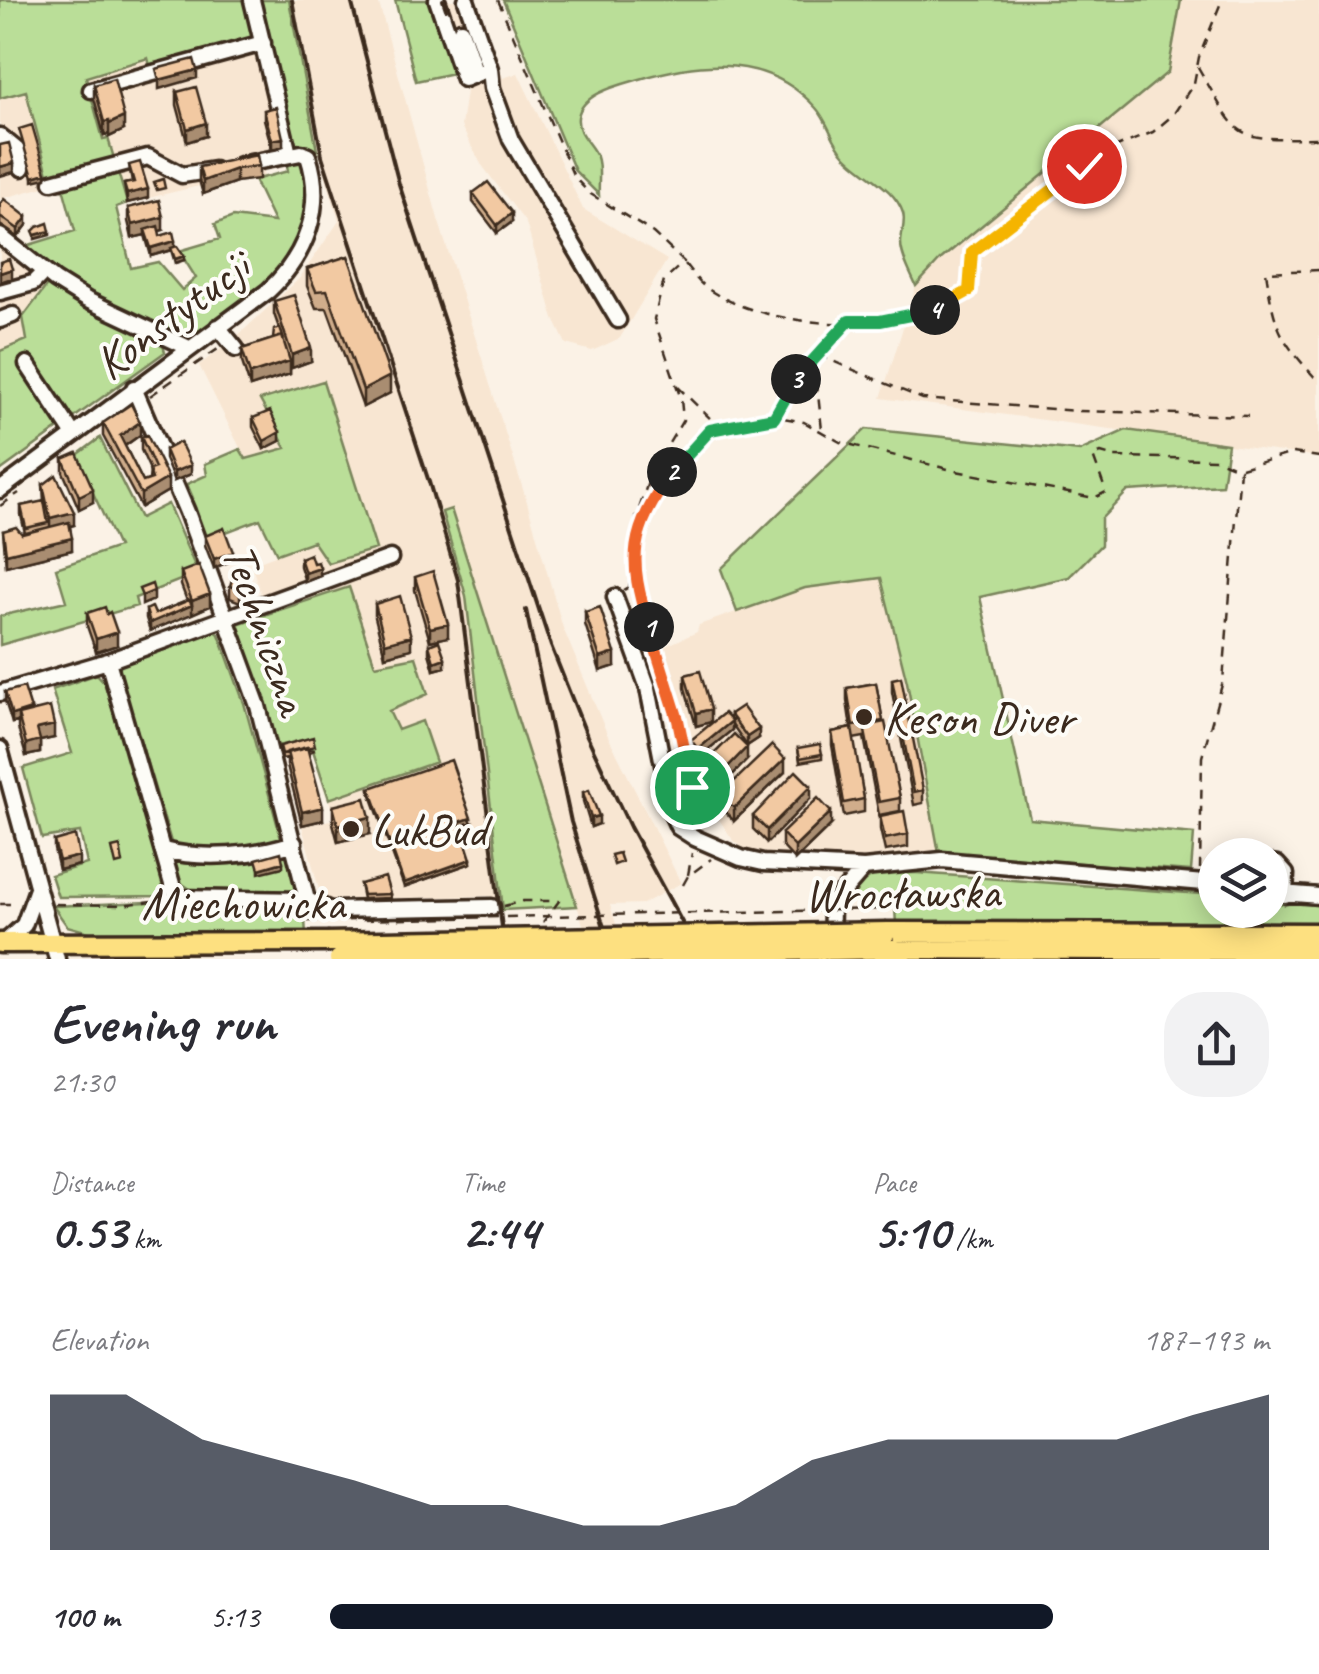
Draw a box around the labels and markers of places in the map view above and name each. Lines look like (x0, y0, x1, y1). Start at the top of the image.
pin (1042, 124, 1127, 209)
pin: 4 (910, 285, 960, 335)
pin: 3 (771, 354, 821, 404)
pin: 2 (647, 447, 697, 497)
pin: 1 (624, 602, 674, 652)
place label: Keson Diver (884, 688, 1078, 748)
marker: Keson Diver (853, 706, 875, 728)
pin (650, 745, 735, 830)
place label: LukBud (371, 800, 494, 860)
marker: LukBud (340, 818, 362, 840)

